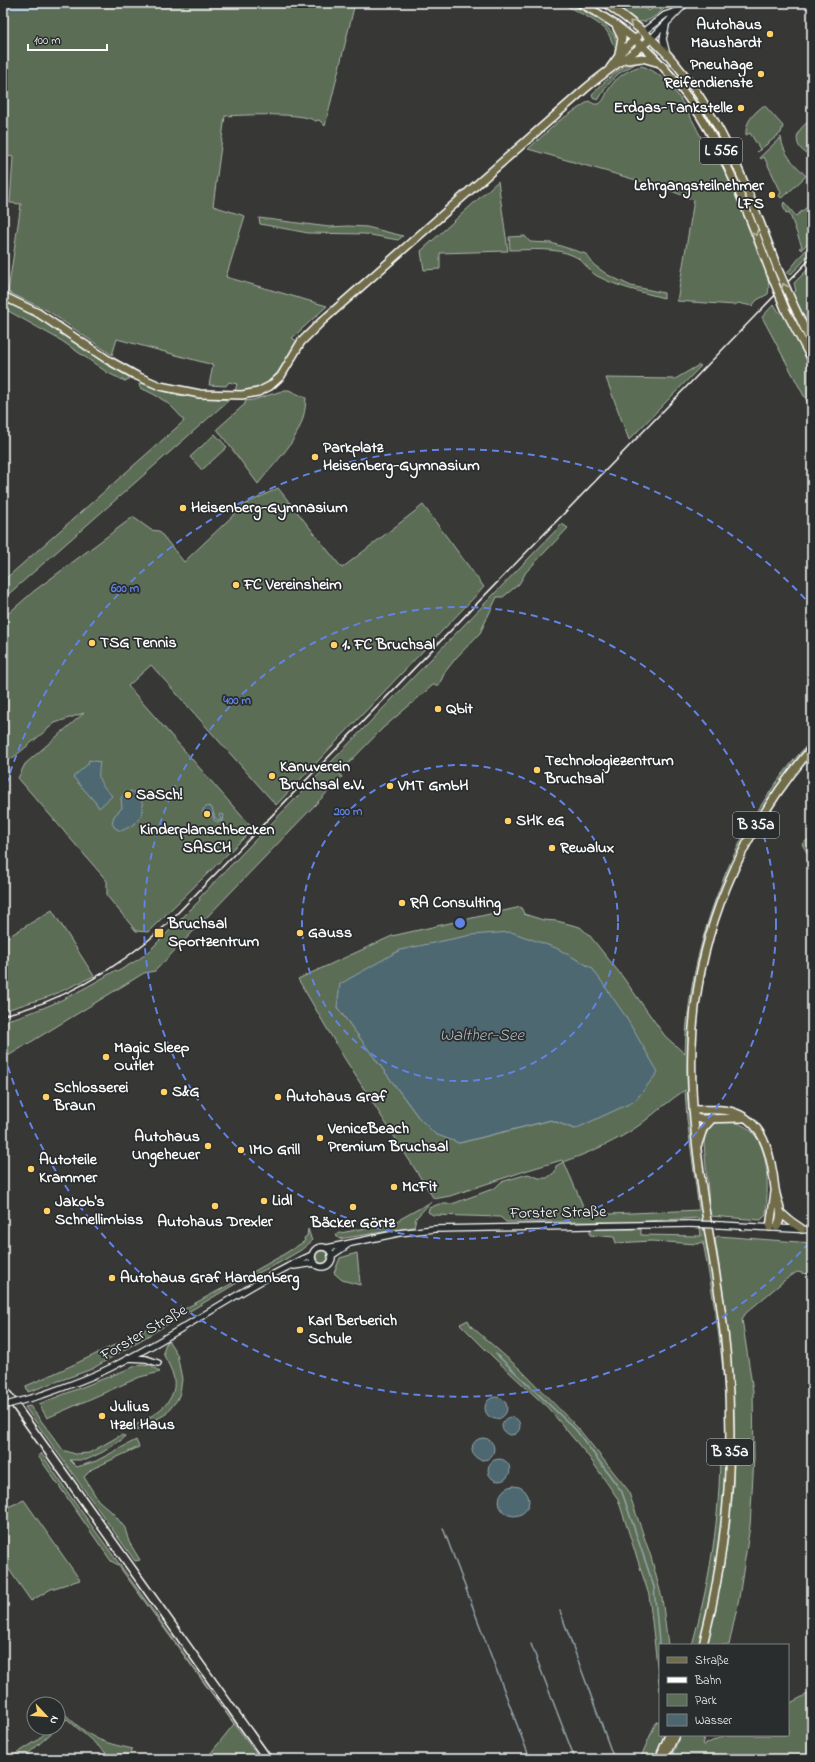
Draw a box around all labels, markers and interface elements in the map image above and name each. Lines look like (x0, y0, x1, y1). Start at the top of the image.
place label: Autohaus Maushardt (691, 13, 763, 55)
one-way arrow (630, 21, 637, 28)
scale bar (28, 26, 107, 52)
marker: Autohaus Maushardt (765, 29, 775, 39)
text: 100 m (34, 32, 61, 50)
place label: Pneuhage Reifendienste (663, 53, 754, 95)
marker: Pneuhage Reifendienste (756, 69, 766, 79)
place label: Erdgas-Tankstelle (613, 96, 734, 121)
marker: Erdgas-Tankstelle (736, 103, 746, 113)
road number: L 556 (700, 138, 742, 164)
place label: Lehrgangsteilnehmer LFS (634, 174, 765, 216)
marker: Lehrgangsteilnehmer LFS (767, 190, 777, 200)
one-way arrow (751, 229, 759, 236)
one-way arrow (781, 282, 789, 289)
place label: Parkplatz Heisenberg-Gymnasium (323, 436, 480, 479)
marker: Parkplatz Heisenberg-Gymnasium (310, 452, 320, 462)
place label: Heisenberg-Gymnasium (191, 496, 348, 521)
marker: Heisenberg-Gymnasium (178, 503, 188, 513)
place label: FC Vereinsheim (243, 573, 342, 597)
text: 600 m (110, 580, 140, 598)
marker: FC Vereinsheim (231, 580, 241, 590)
place label: TSG Tennis (100, 631, 177, 655)
place label: 1. FC Bruchsal (342, 633, 436, 657)
marker: TSG Tennis (87, 638, 97, 648)
marker: 1. FC Bruchsal (329, 640, 339, 650)
text: 400 m (222, 692, 251, 710)
place label: Qbit (446, 697, 474, 721)
marker: Qbit (433, 704, 443, 714)
place label: Technologiezentrum Bruchsal (544, 749, 674, 791)
place label: Kanuverein Bruchsal e.V. (279, 755, 365, 797)
marker: Technologiezentrum Bruchsal (532, 765, 542, 775)
marker: Kanuverein Bruchsal e.V. (267, 771, 277, 781)
place label: VMT GmbH (397, 774, 469, 798)
marker: VMT GmbH (385, 781, 395, 791)
place label: SaSch! (136, 783, 183, 807)
marker: SaSch! (123, 790, 133, 800)
text: 200 m (333, 803, 363, 821)
marker: Kinderplanschbecken SASCH (202, 809, 212, 819)
place label: SHK eG (516, 809, 565, 833)
road number: B 35a (733, 812, 779, 838)
marker: SHK eG (503, 816, 513, 826)
place label: Kinderplanschbecken SASCH (140, 818, 274, 860)
place label: Rewalux (559, 836, 614, 860)
marker: Rewalux (547, 843, 557, 853)
place label: RA Consulting (409, 891, 501, 916)
marker: RA Consulting (397, 898, 407, 908)
place label: Bruchsal Sportzentrum (167, 912, 260, 954)
centre of rings (453, 916, 467, 930)
place label: Gauss (308, 921, 352, 945)
marker: Bruchsal Sportzentrum (153, 927, 165, 939)
marker: Gauss (295, 928, 305, 938)
water label: Walther-See (440, 1023, 526, 1048)
place label: Magic Sleep Outlet (114, 1036, 190, 1078)
marker: Magic Sleep Outlet (101, 1052, 111, 1062)
place label: Schlosserei Braun (53, 1076, 129, 1118)
place label: S&G (172, 1080, 200, 1104)
place label: Autohaus Graf (286, 1085, 387, 1109)
marker: S&G (159, 1087, 169, 1097)
marker: Schlosserei Braun (41, 1092, 51, 1102)
marker: Autohaus Graf (273, 1092, 283, 1102)
place label: VeniceBeach Premium Bruchsal (327, 1117, 449, 1159)
place label: Autohaus Ungeheuer (132, 1125, 201, 1168)
marker: VeniceBeach Premium Bruchsal (315, 1133, 325, 1143)
place label: IMO Grill (249, 1138, 301, 1162)
marker: Autohaus Ungeheuer (203, 1141, 213, 1151)
marker: IMO Grill (236, 1145, 246, 1155)
place label: Autoteile Krammer (39, 1148, 98, 1190)
marker: Autoteile Krammer (26, 1164, 36, 1174)
place label: McFit (402, 1175, 438, 1199)
marker: McFit (389, 1182, 399, 1192)
place label: Lidl (272, 1189, 293, 1213)
place label: Jakob's Schnellimbiss (55, 1190, 143, 1232)
marker: Lidl (259, 1196, 269, 1206)
street label: Forster Straße (508, 1200, 607, 1226)
marker: Autohaus Drexler (210, 1201, 220, 1211)
marker: Bäcker Görtz (348, 1202, 358, 1212)
marker: Jakob's Schnellimbiss (42, 1206, 52, 1216)
place label: Autohaus Drexler (157, 1210, 274, 1234)
place label: Bäcker Görtz (310, 1211, 397, 1235)
place label: Autohaus Graf Hardenberg (120, 1266, 299, 1291)
marker: Autohaus Graf Hardenberg (107, 1273, 117, 1283)
street label: Forster Straße (95, 1298, 193, 1368)
place label: Karl Berberich Schule (308, 1309, 398, 1351)
marker: Karl Berberich Schule (295, 1325, 305, 1335)
place label: Julius Itzel Haus (110, 1395, 175, 1437)
marker: Julius Itzel Haus (97, 1411, 107, 1421)
road number: B 35a (707, 1439, 753, 1465)
legend (659, 1644, 789, 1736)
text: Straße (695, 1652, 729, 1670)
text: Bahn (694, 1672, 721, 1690)
text: Park (695, 1692, 717, 1710)
north arrow (26, 1696, 66, 1736)
text: Wasser (695, 1712, 732, 1730)
text: N (45, 1713, 63, 1727)

